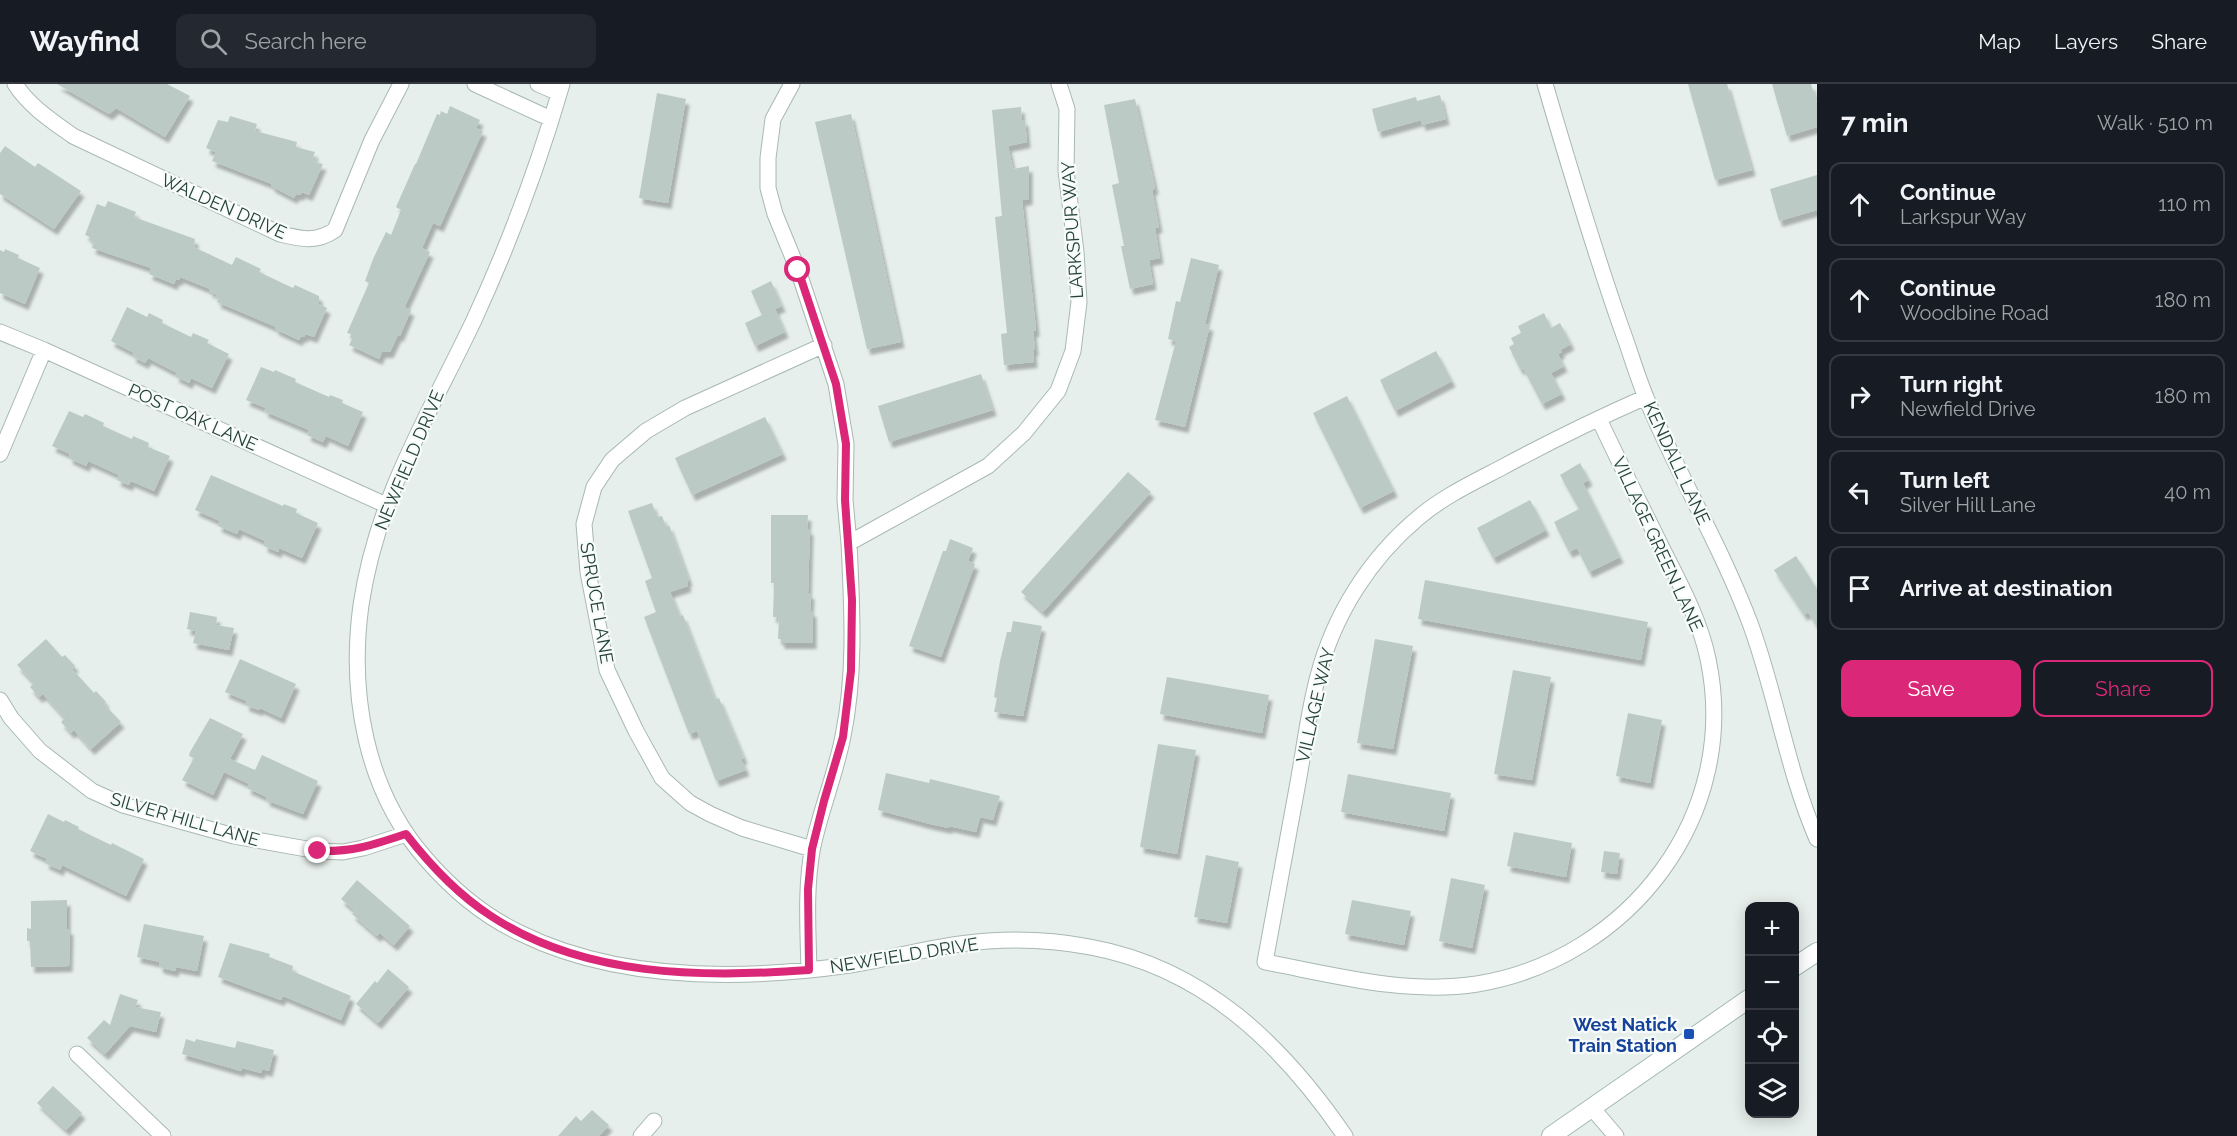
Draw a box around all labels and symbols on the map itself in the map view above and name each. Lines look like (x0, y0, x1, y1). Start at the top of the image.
street label: LARKSPUR WAY (1057, 160, 1087, 299)
street label: WALDEN DRIVE (158, 169, 290, 243)
route start (784, 256, 810, 282)
street label: POST OAK LANE (125, 379, 261, 455)
street label: NEWFIELD DRIVE (370, 387, 448, 533)
street label: KENDALL LANE (1639, 398, 1715, 528)
street label: VILLAGE GREEN LANE (1608, 453, 1708, 635)
street label: SPRUCE LANE (576, 541, 618, 665)
street label: VILLAGE WAY (1292, 645, 1338, 765)
street label: SILVER HILL LANE (108, 788, 262, 850)
route end (304, 837, 330, 863)
street label: NEWFIELD DRIVE (828, 933, 980, 977)
place label: West Natick Train Station (1568, 1014, 1678, 1056)
marker: West Natick Train Station (1682, 1027, 1696, 1041)

